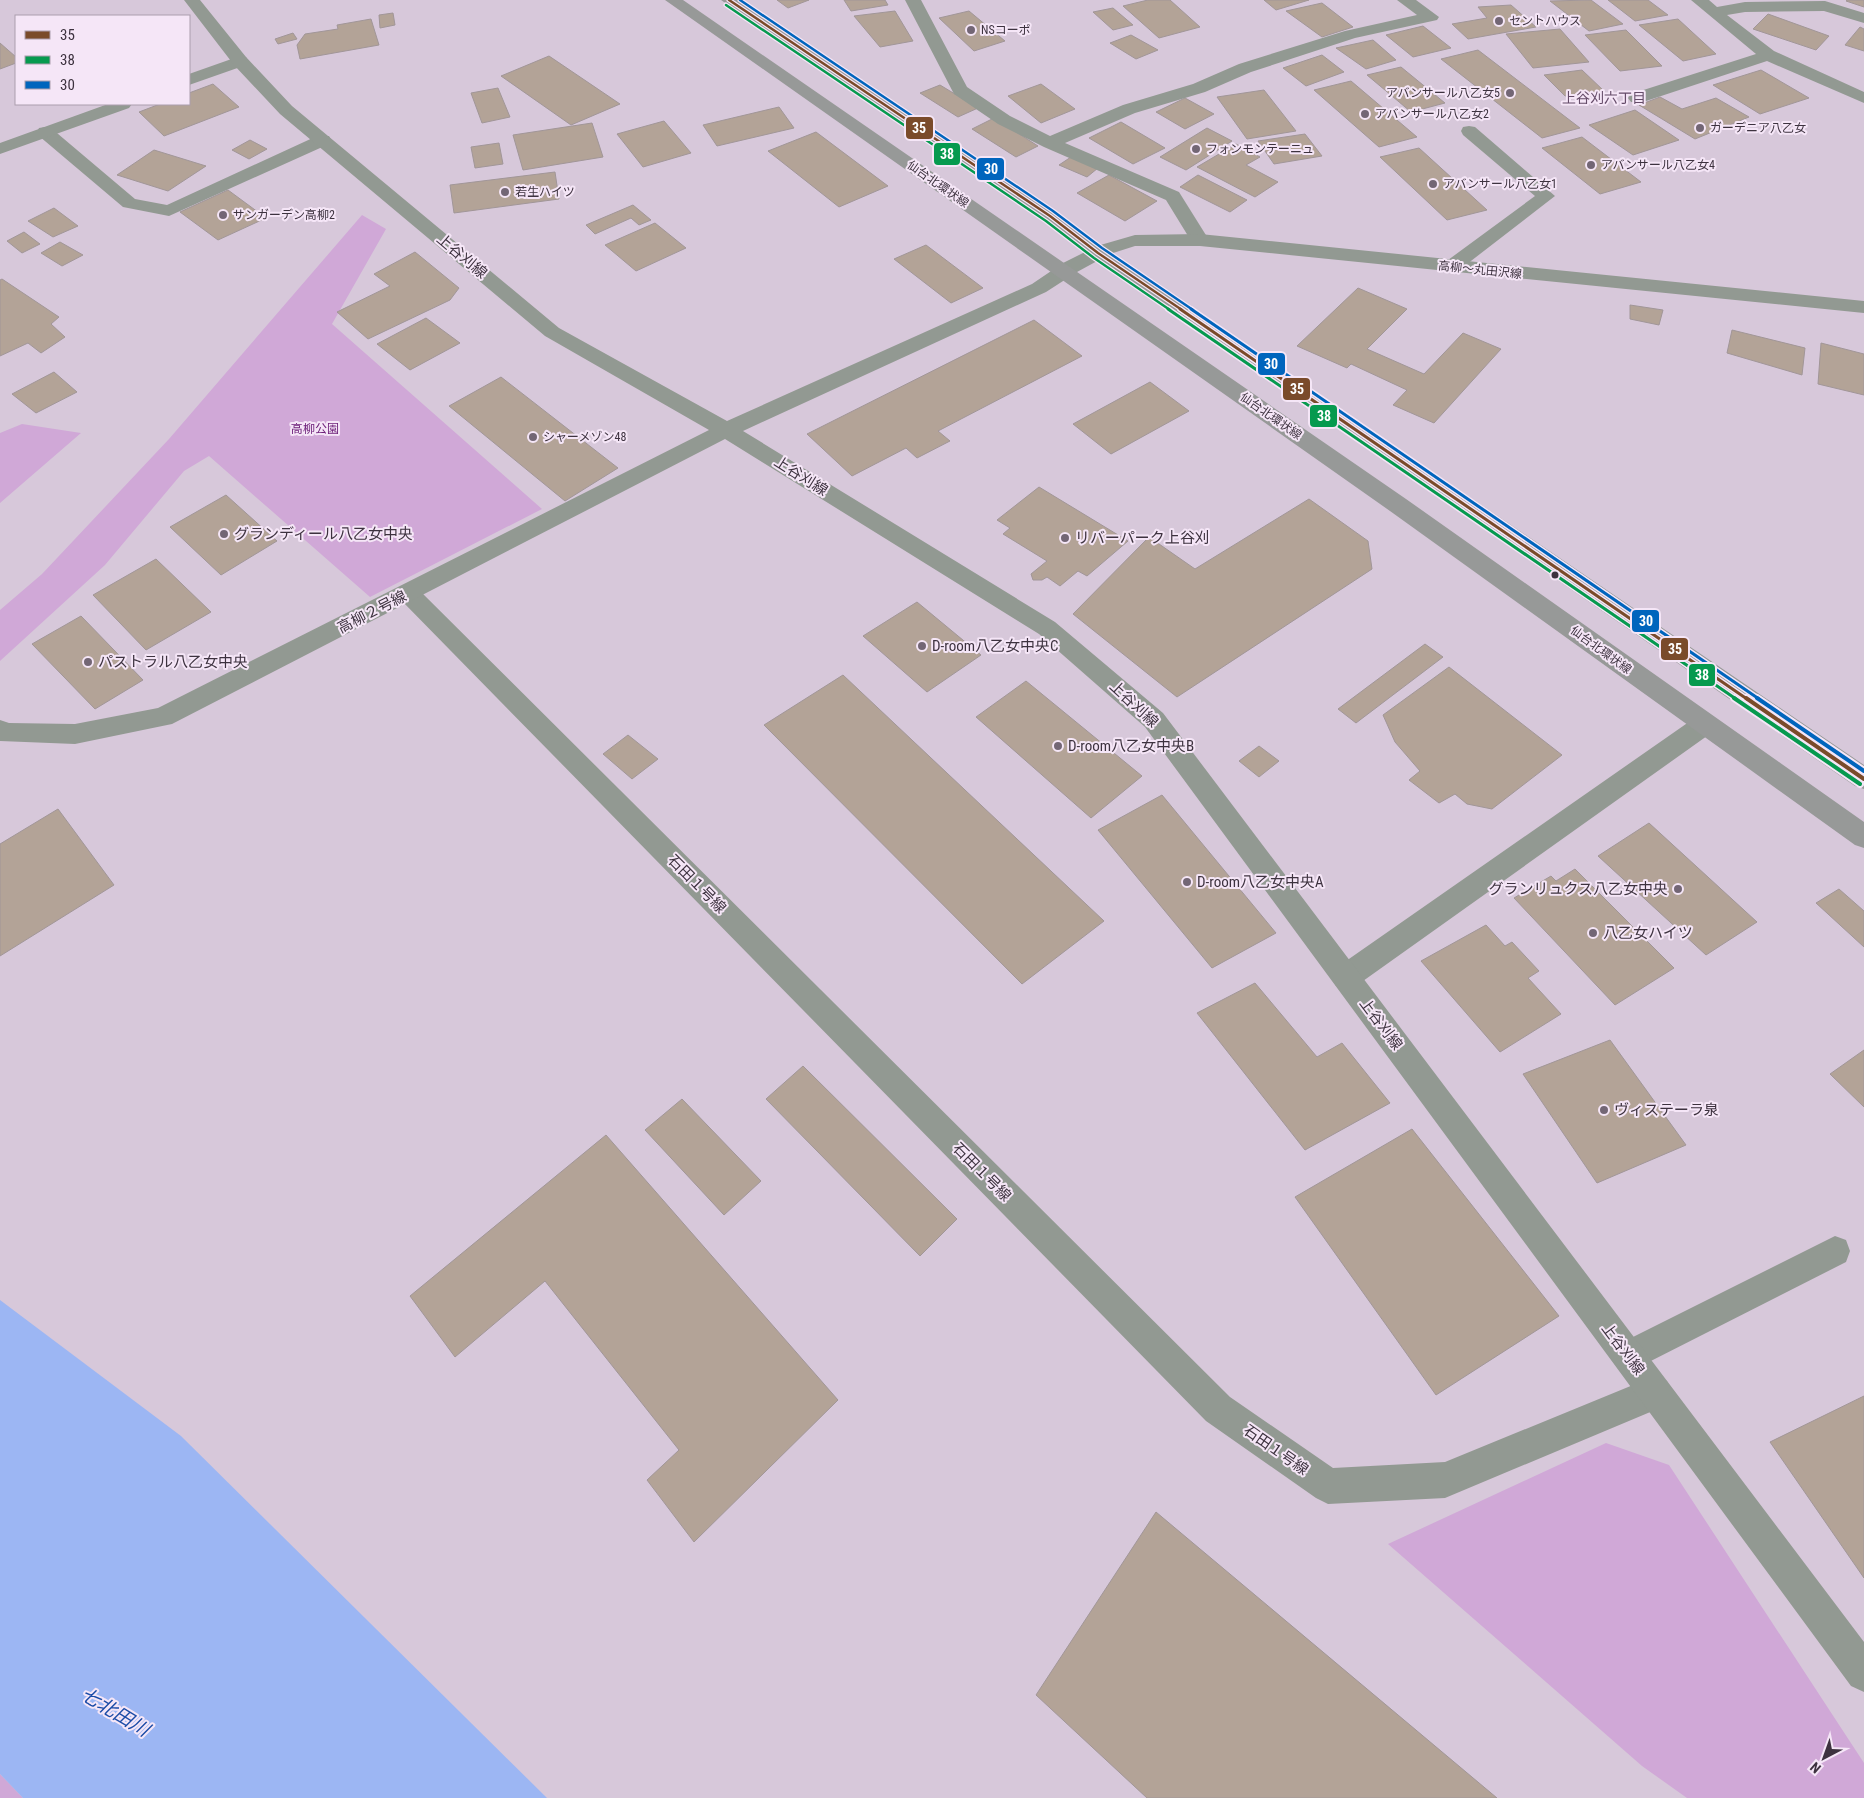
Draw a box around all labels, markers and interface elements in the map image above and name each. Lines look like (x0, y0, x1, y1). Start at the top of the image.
place label: セントハウス (1509, 14, 1581, 28)
legend (15, 15, 190, 105)
marker: セントハウス (1493, 15, 1505, 27)
place label: NSコーポ (981, 23, 1031, 37)
marker: NSコーポ (965, 24, 977, 36)
text: 35 (60, 26, 75, 44)
text: 38 (60, 51, 75, 69)
text: 30 (60, 76, 75, 94)
place label: アバンサール八乙女5 (1386, 86, 1500, 100)
marker: アバンサール八乙女5 (1504, 87, 1516, 99)
district label: 上谷刈六丁目 (1562, 90, 1646, 106)
place label: アバンサール八乙女2 (1375, 107, 1489, 121)
marker: アバンサール八乙女2 (1359, 108, 1371, 120)
line badge: 35 (905, 116, 934, 140)
text: 35 (912, 120, 926, 136)
place label: ガーデニア八乙女 (1710, 121, 1806, 135)
marker: ガーデニア八乙女 (1694, 122, 1706, 134)
line badge: 38 (933, 142, 961, 166)
place label: フォンモンテーニュ (1206, 142, 1314, 156)
marker: フォンモンテーニュ (1190, 143, 1202, 155)
text: 38 (940, 146, 954, 162)
line badge: 30 (976, 157, 1005, 181)
street label: 仙台北環状線 (904, 158, 972, 210)
place label: アバンサール八乙女4 (1601, 158, 1715, 172)
marker: アバンサール八乙女4 (1585, 159, 1597, 171)
text: 30 (984, 161, 998, 177)
place label: アバンサール八乙女1 (1443, 177, 1557, 191)
marker: アバンサール八乙女1 (1427, 178, 1439, 190)
place label: 若生ハイツ (515, 185, 575, 199)
marker: 若生ハイツ (499, 186, 511, 198)
place label: サンガーデン高柳2 (233, 208, 335, 222)
marker: サンガーデン高柳2 (217, 209, 229, 221)
street label: 上谷刈線 (433, 230, 491, 282)
street label: 高柳～丸田沢線 (1437, 259, 1523, 281)
line badge: 30 (1257, 352, 1286, 376)
text: 30 (1264, 356, 1278, 372)
line badge: 35 (1282, 377, 1311, 401)
text: 35 (1290, 381, 1304, 397)
street label: 仙台北環状線 (1237, 390, 1305, 442)
line badge: 38 (1309, 404, 1338, 428)
text: 38 (1317, 408, 1331, 424)
park label: 高柳公園 (291, 422, 339, 436)
place label: シャーメゾン48 (543, 430, 626, 444)
marker: シャーメゾン48 (527, 431, 539, 443)
street label: 上谷刈線 (771, 452, 831, 500)
place label: グランディール八乙女中央 (234, 525, 413, 543)
marker: グランディール八乙女中央 (218, 528, 230, 540)
place label: リバーパーク上谷刈 (1075, 529, 1210, 547)
marker: リバーパーク上谷刈 (1059, 532, 1071, 544)
unlabelled marker (1550, 570, 1560, 580)
street label: 高柳２号線 (334, 587, 410, 637)
line badge: 30 (1631, 609, 1660, 633)
text: 30 (1639, 613, 1653, 629)
street label: 仙台北環状線 (1568, 623, 1634, 677)
place label: D-room八乙女中央C (932, 637, 1059, 655)
line badge: 35 (1660, 637, 1689, 661)
marker: D-room八乙女中央C (916, 640, 928, 652)
text: 35 (1668, 641, 1682, 657)
place label: パストラル八乙女中央 (98, 653, 248, 671)
marker: パストラル八乙女中央 (82, 656, 94, 668)
line badge: 38 (1688, 663, 1716, 687)
text: 38 (1695, 667, 1709, 683)
street label: 上谷刈線 (1106, 677, 1162, 731)
place label: D-room八乙女中央B (1068, 737, 1194, 755)
marker: D-room八乙女中央B (1052, 740, 1064, 752)
street label: 石田１号線 (664, 851, 730, 917)
place label: D-room八乙女中央A (1197, 873, 1324, 891)
marker: D-room八乙女中央A (1181, 876, 1193, 888)
place label: グランリュクス八乙女中央 (1488, 880, 1668, 898)
marker: グランリュクス八乙女中央 (1672, 883, 1684, 895)
place label: 八乙女ハイツ (1603, 924, 1693, 942)
marker: 八乙女ハイツ (1587, 927, 1599, 939)
street label: 上谷刈線 (1356, 995, 1406, 1053)
place label: ヴィステーラ泉 (1614, 1101, 1719, 1119)
marker: ヴィステーラ泉 (1598, 1104, 1610, 1116)
street label: 石田１号線 (949, 1139, 1015, 1205)
street label: 上谷刈線 (1598, 1320, 1648, 1378)
street label: 石田１号線 (1240, 1421, 1312, 1479)
water label: 七北田川 (76, 1683, 155, 1742)
north arrow (1799, 1733, 1849, 1783)
text: N (1807, 1759, 1824, 1777)

